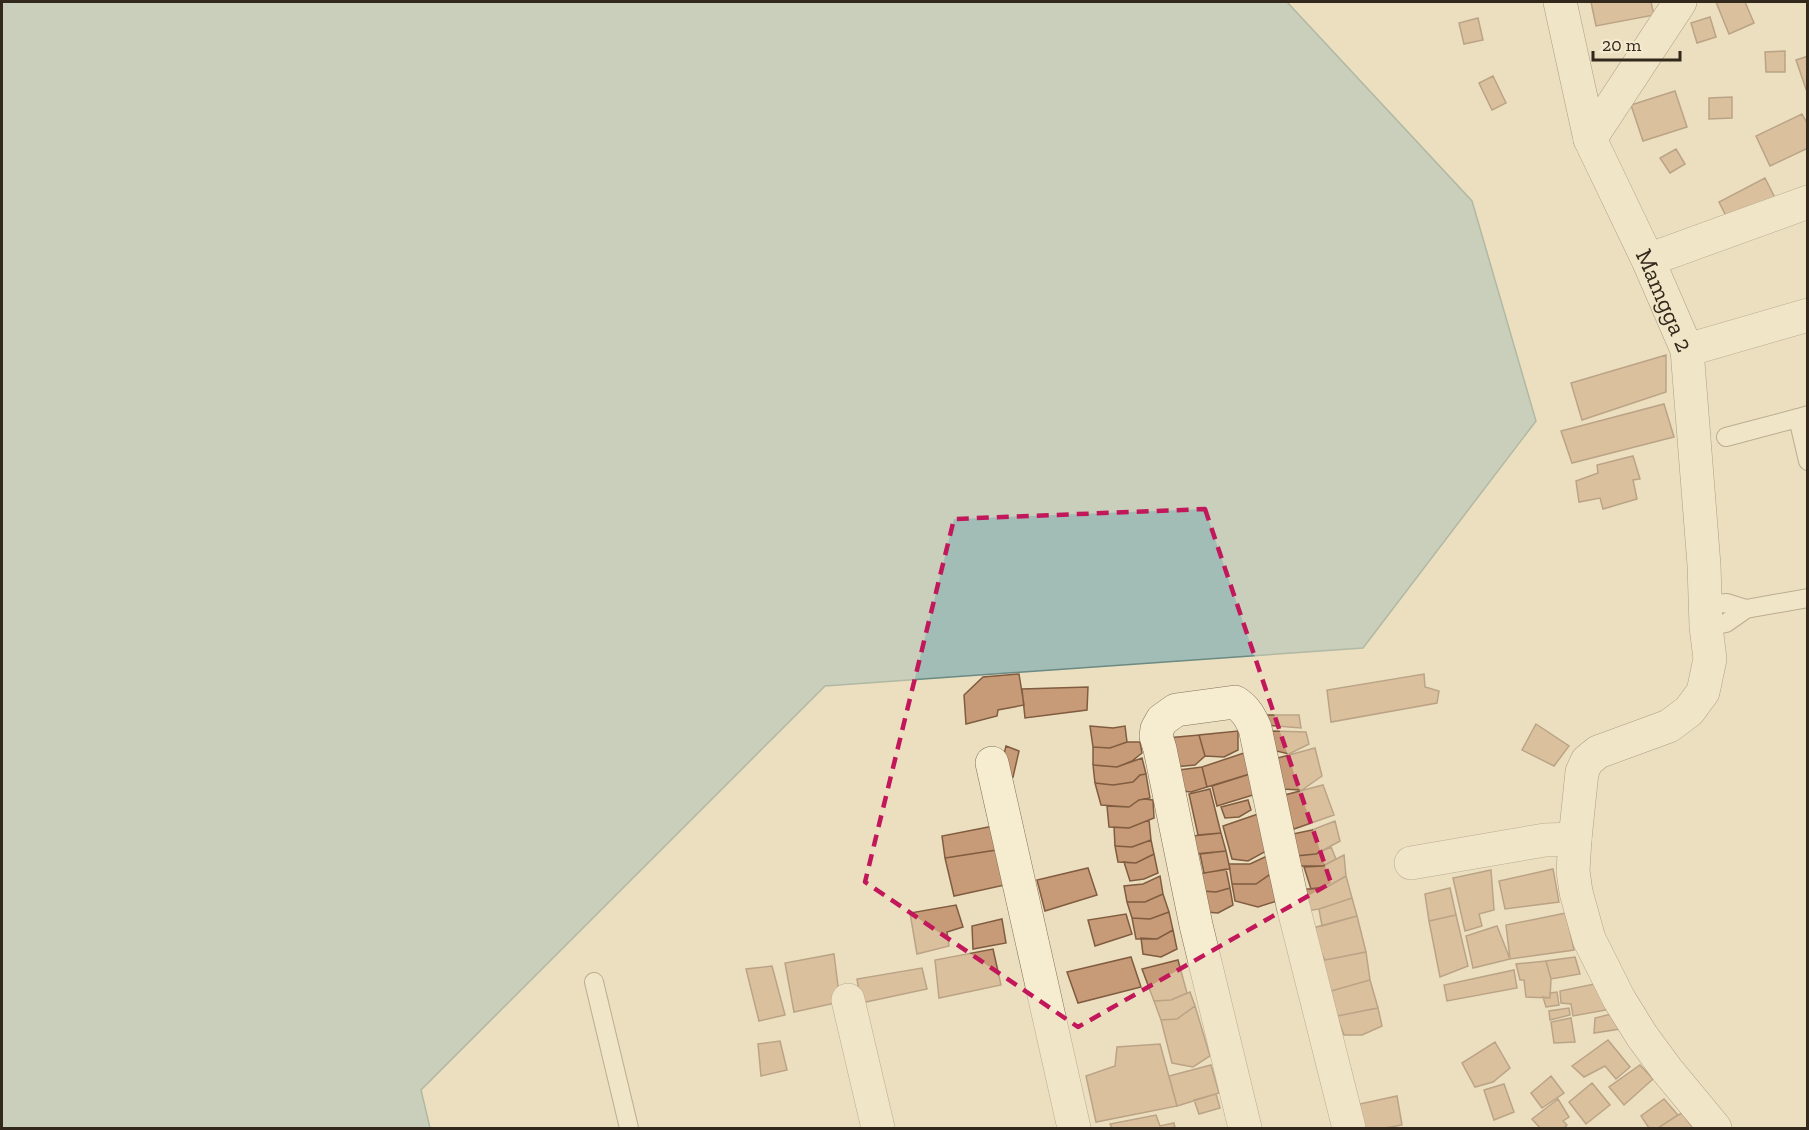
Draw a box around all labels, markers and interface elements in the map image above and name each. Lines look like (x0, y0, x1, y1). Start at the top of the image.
scale bar (1593, 24, 1680, 62)
text: 20 m (1602, 34, 1642, 56)
street label: Mamgga 2 (1630, 244, 1700, 356)

